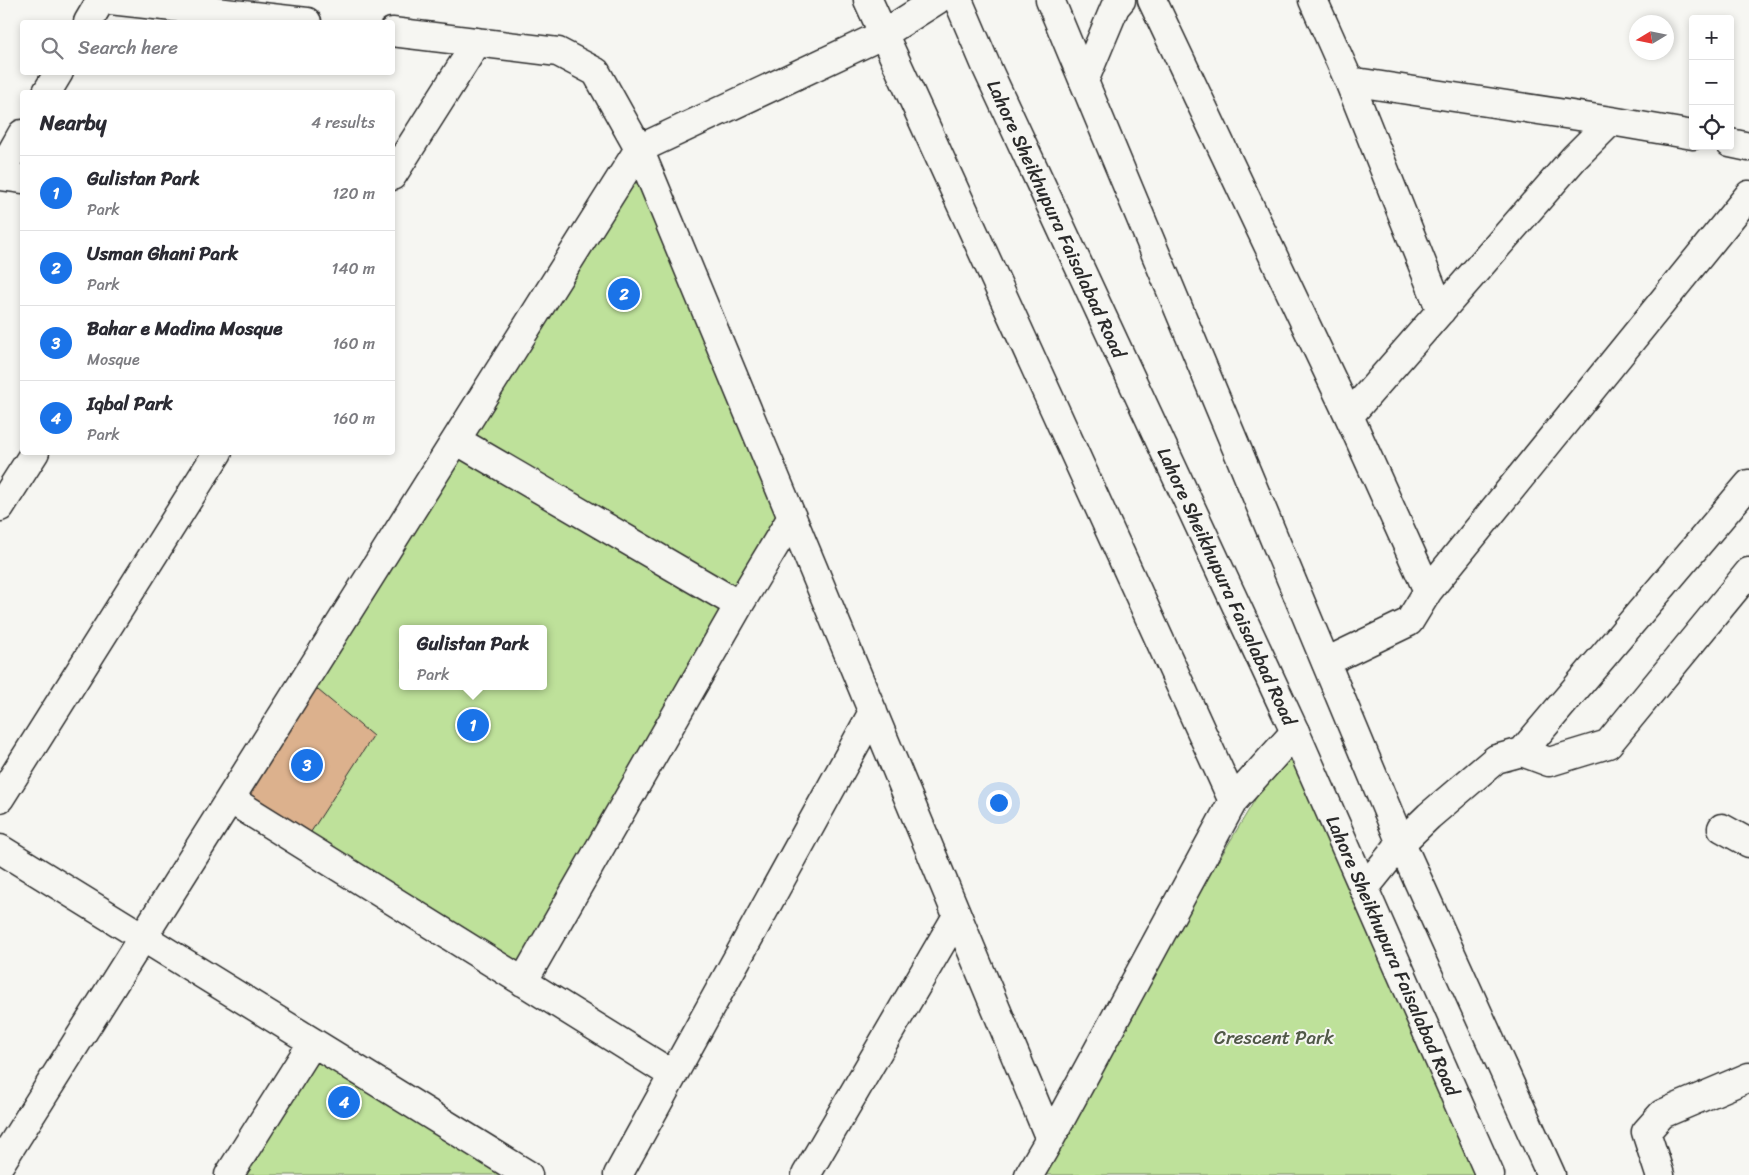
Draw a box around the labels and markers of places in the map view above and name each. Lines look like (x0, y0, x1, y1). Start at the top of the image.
pin: 2 (608, 275, 640, 313)
pin: 1 (457, 706, 489, 744)
pin: 3 (291, 746, 323, 784)
pin: 4 (328, 1083, 360, 1121)

